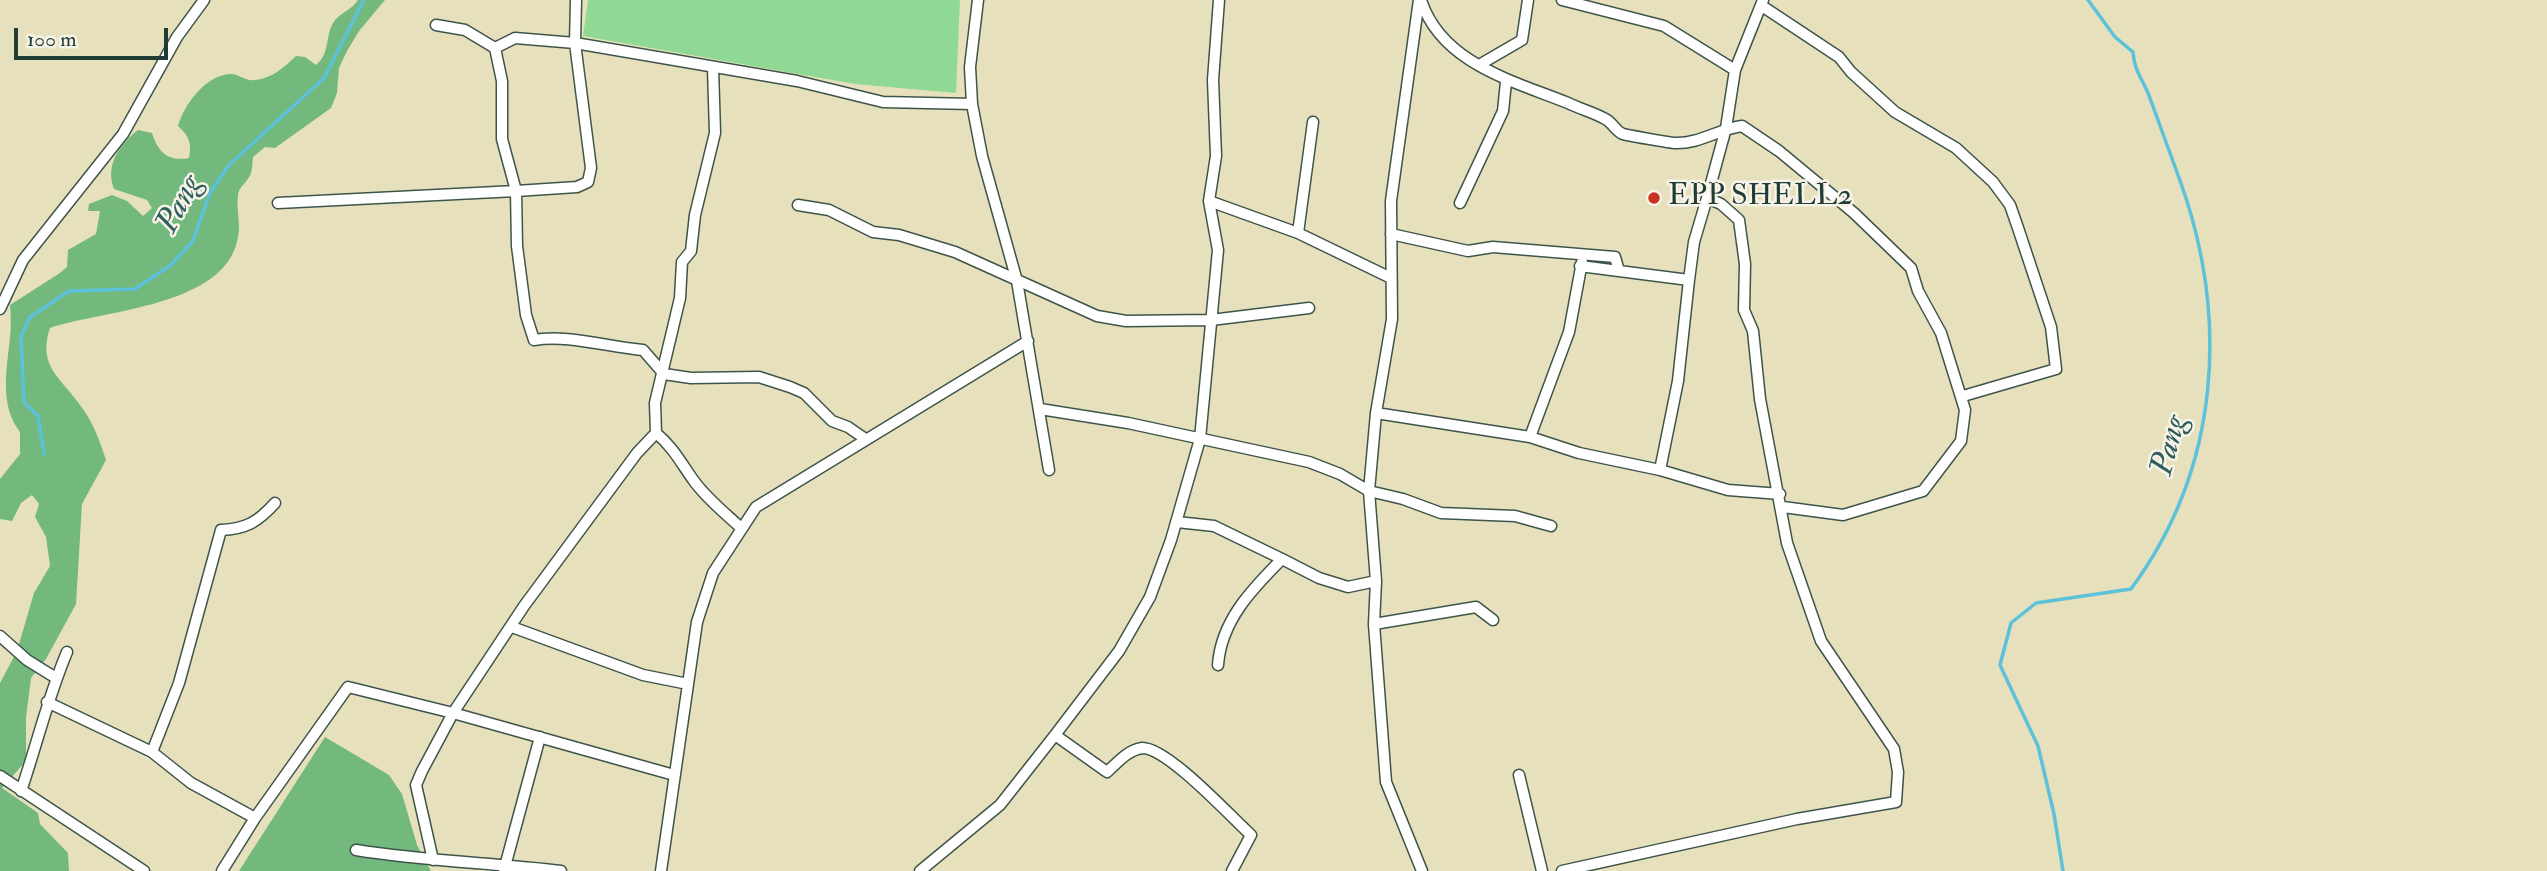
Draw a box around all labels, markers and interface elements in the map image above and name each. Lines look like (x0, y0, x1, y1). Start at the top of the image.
scale bar (18, 14, 172, 58)
text: 100 m (27, 26, 77, 53)
water label: Pang (150, 169, 212, 241)
place label: EPP SHELL2 (1668, 180, 1853, 216)
marker: EPP SHELL2 (1646, 190, 1662, 206)
water label: Pang (2145, 412, 2197, 480)

